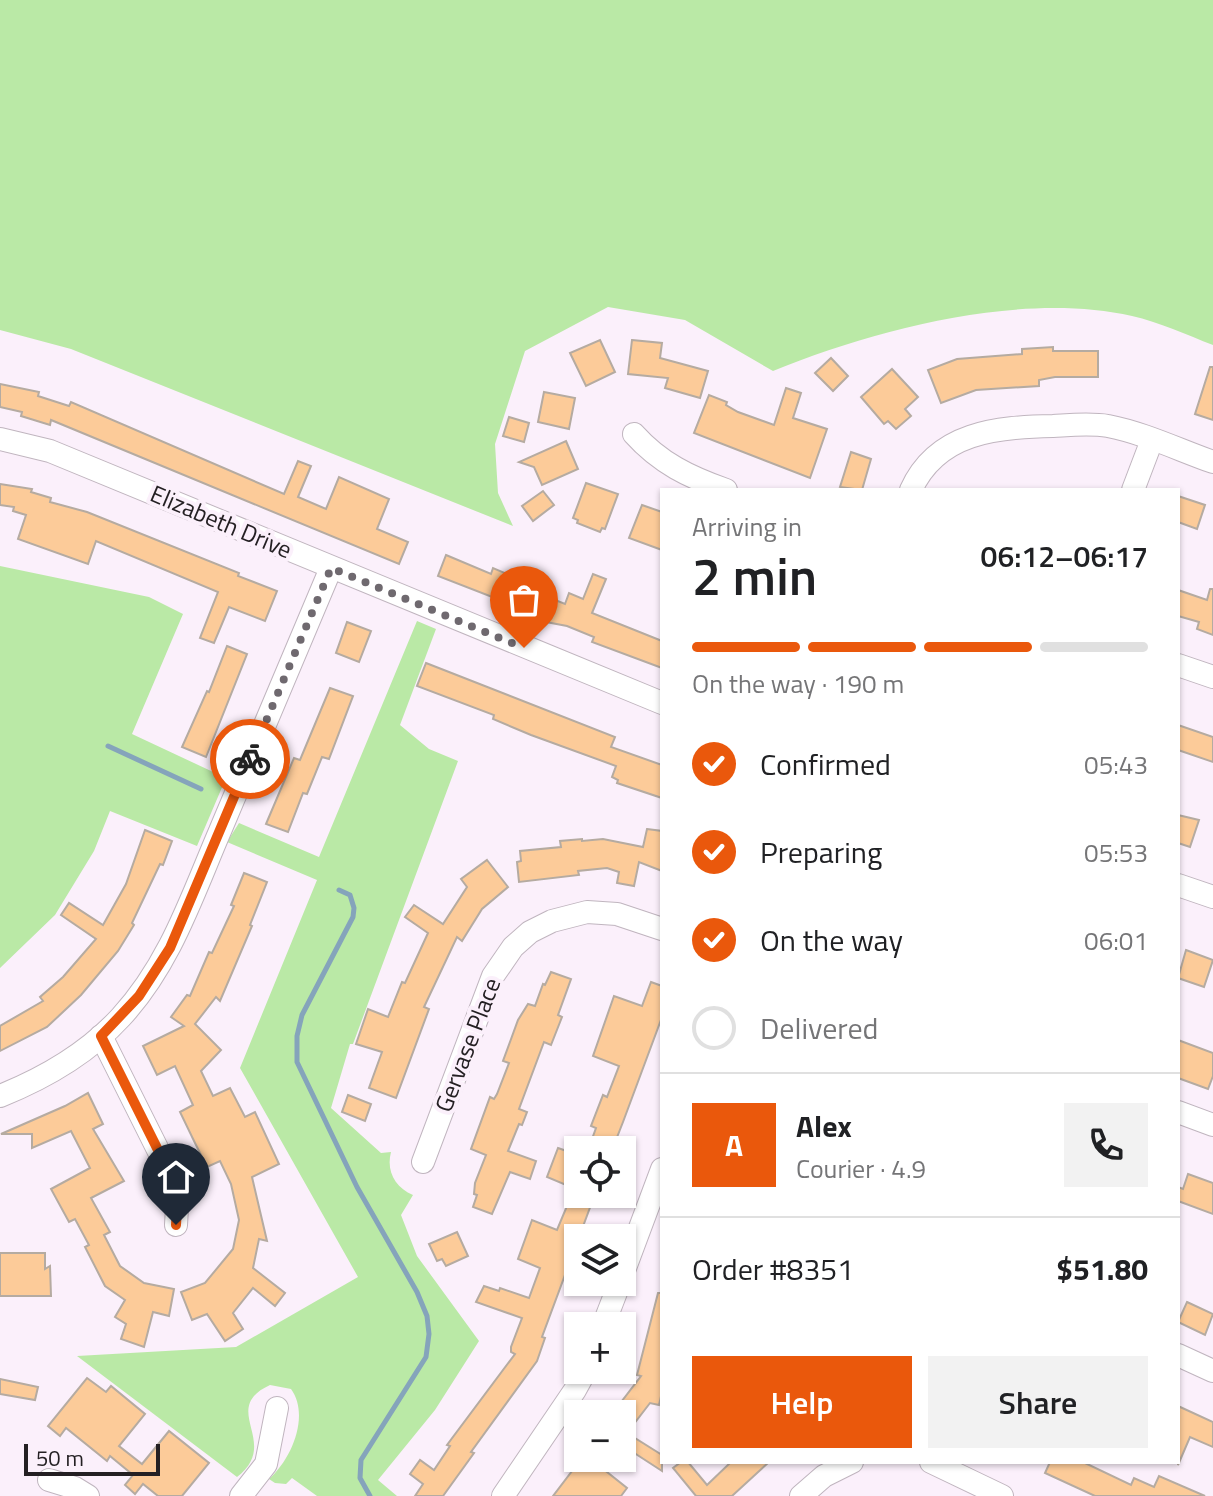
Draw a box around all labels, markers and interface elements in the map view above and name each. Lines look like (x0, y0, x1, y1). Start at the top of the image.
street label: Elizabeth Drive (145, 475, 298, 567)
text: Arriving in (692, 507, 802, 546)
text: 06:12–06:17 (981, 533, 1148, 579)
text: 2 min (692, 536, 817, 615)
pin (490, 566, 558, 648)
icon: bag (502, 578, 546, 622)
text: On the way · 190 m (692, 664, 904, 703)
courier (210, 719, 290, 799)
icon: bike (228, 737, 272, 781)
text: Confirmed (760, 741, 891, 787)
icon: check (692, 742, 736, 786)
text: 05:43 (1084, 745, 1148, 784)
text: Preparing (760, 829, 882, 875)
icon: check (692, 830, 736, 874)
text: 05:53 (1084, 833, 1148, 872)
text: On the way (760, 917, 903, 963)
icon: check (692, 918, 736, 962)
text: 06:01 (1084, 921, 1148, 960)
street label: Gervase Place (425, 972, 509, 1117)
text: Delivered (760, 1005, 878, 1051)
text: Alex (796, 1103, 852, 1149)
button: phone (1064, 1103, 1148, 1187)
text: A (725, 1122, 743, 1168)
map controls (564, 1136, 636, 1472)
button: locate (564, 1136, 636, 1208)
pin (142, 1143, 210, 1225)
text: Courier · 4.9 (796, 1149, 926, 1188)
icon: home (154, 1155, 198, 1199)
button: layers (564, 1224, 636, 1296)
text: Order #8351 (692, 1246, 854, 1292)
text: $51.80 (1056, 1246, 1148, 1292)
button: + (564, 1312, 636, 1384)
button: Help (692, 1356, 912, 1448)
button: Share (928, 1356, 1148, 1448)
button: − (564, 1400, 636, 1472)
scale bar (24, 1440, 160, 1476)
text: 50 m (36, 1441, 84, 1475)

